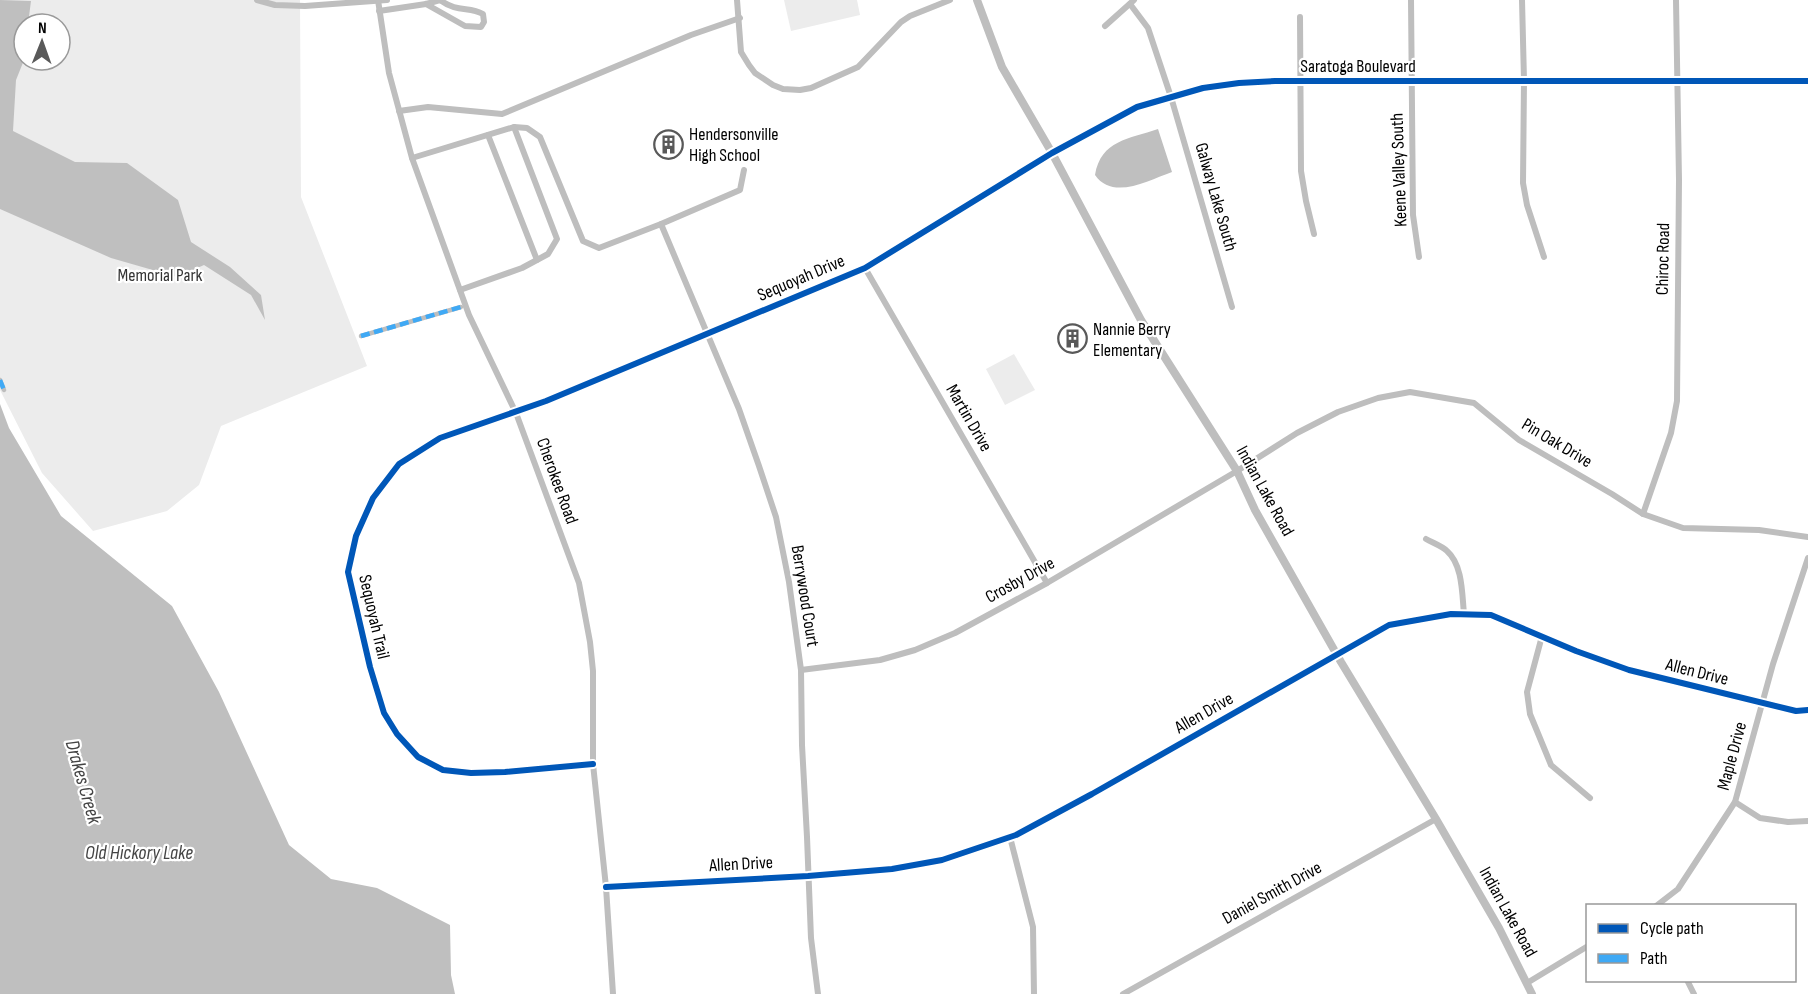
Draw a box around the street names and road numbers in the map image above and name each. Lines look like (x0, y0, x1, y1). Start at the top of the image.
street label: Saratoga Boulevard (1300, 56, 1416, 77)
street label: Keene Valley South (1387, 113, 1411, 227)
street label: Galway Lake South (1190, 140, 1242, 254)
street label: Chiroc Road (1652, 223, 1674, 295)
street label: Sequoyah Drive (754, 250, 848, 306)
street label: Martin Drive (941, 381, 997, 455)
street label: Pin Oak Drive (1518, 414, 1596, 472)
street label: Cherokee Road (532, 435, 582, 527)
street label: Indian Lake Road (1232, 442, 1298, 540)
street label: Berrywood Court (787, 544, 823, 649)
street label: Crosby Drive (982, 552, 1058, 608)
street label: Sequoyah Trail (354, 573, 394, 661)
street label: Allen Drive (1663, 654, 1731, 690)
street label: Allen Drive (1170, 688, 1237, 739)
street label: Maple Drive (1713, 719, 1751, 793)
street label: Allen Drive (708, 852, 773, 876)
street label: Daniel Smith Drive (1219, 857, 1325, 929)
street label: Indian Lake Road (1475, 863, 1541, 961)

